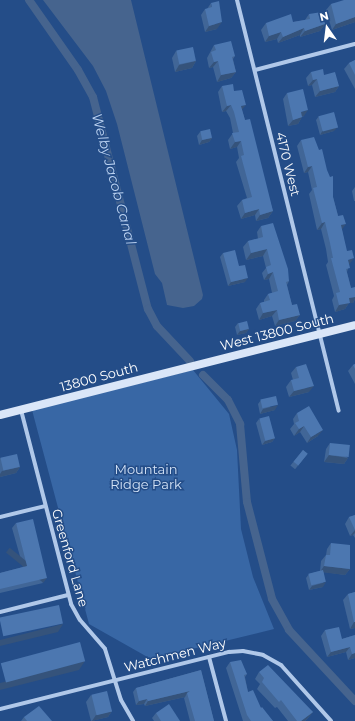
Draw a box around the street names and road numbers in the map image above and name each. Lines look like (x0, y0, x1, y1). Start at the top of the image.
street label: 4170 West (273, 130, 303, 198)
street label: West 13800 South (219, 310, 335, 354)
street label: 13800 South (58, 359, 140, 395)
street label: Greenford Lane (49, 507, 91, 609)
street label: Watchmen Way (122, 635, 228, 675)

